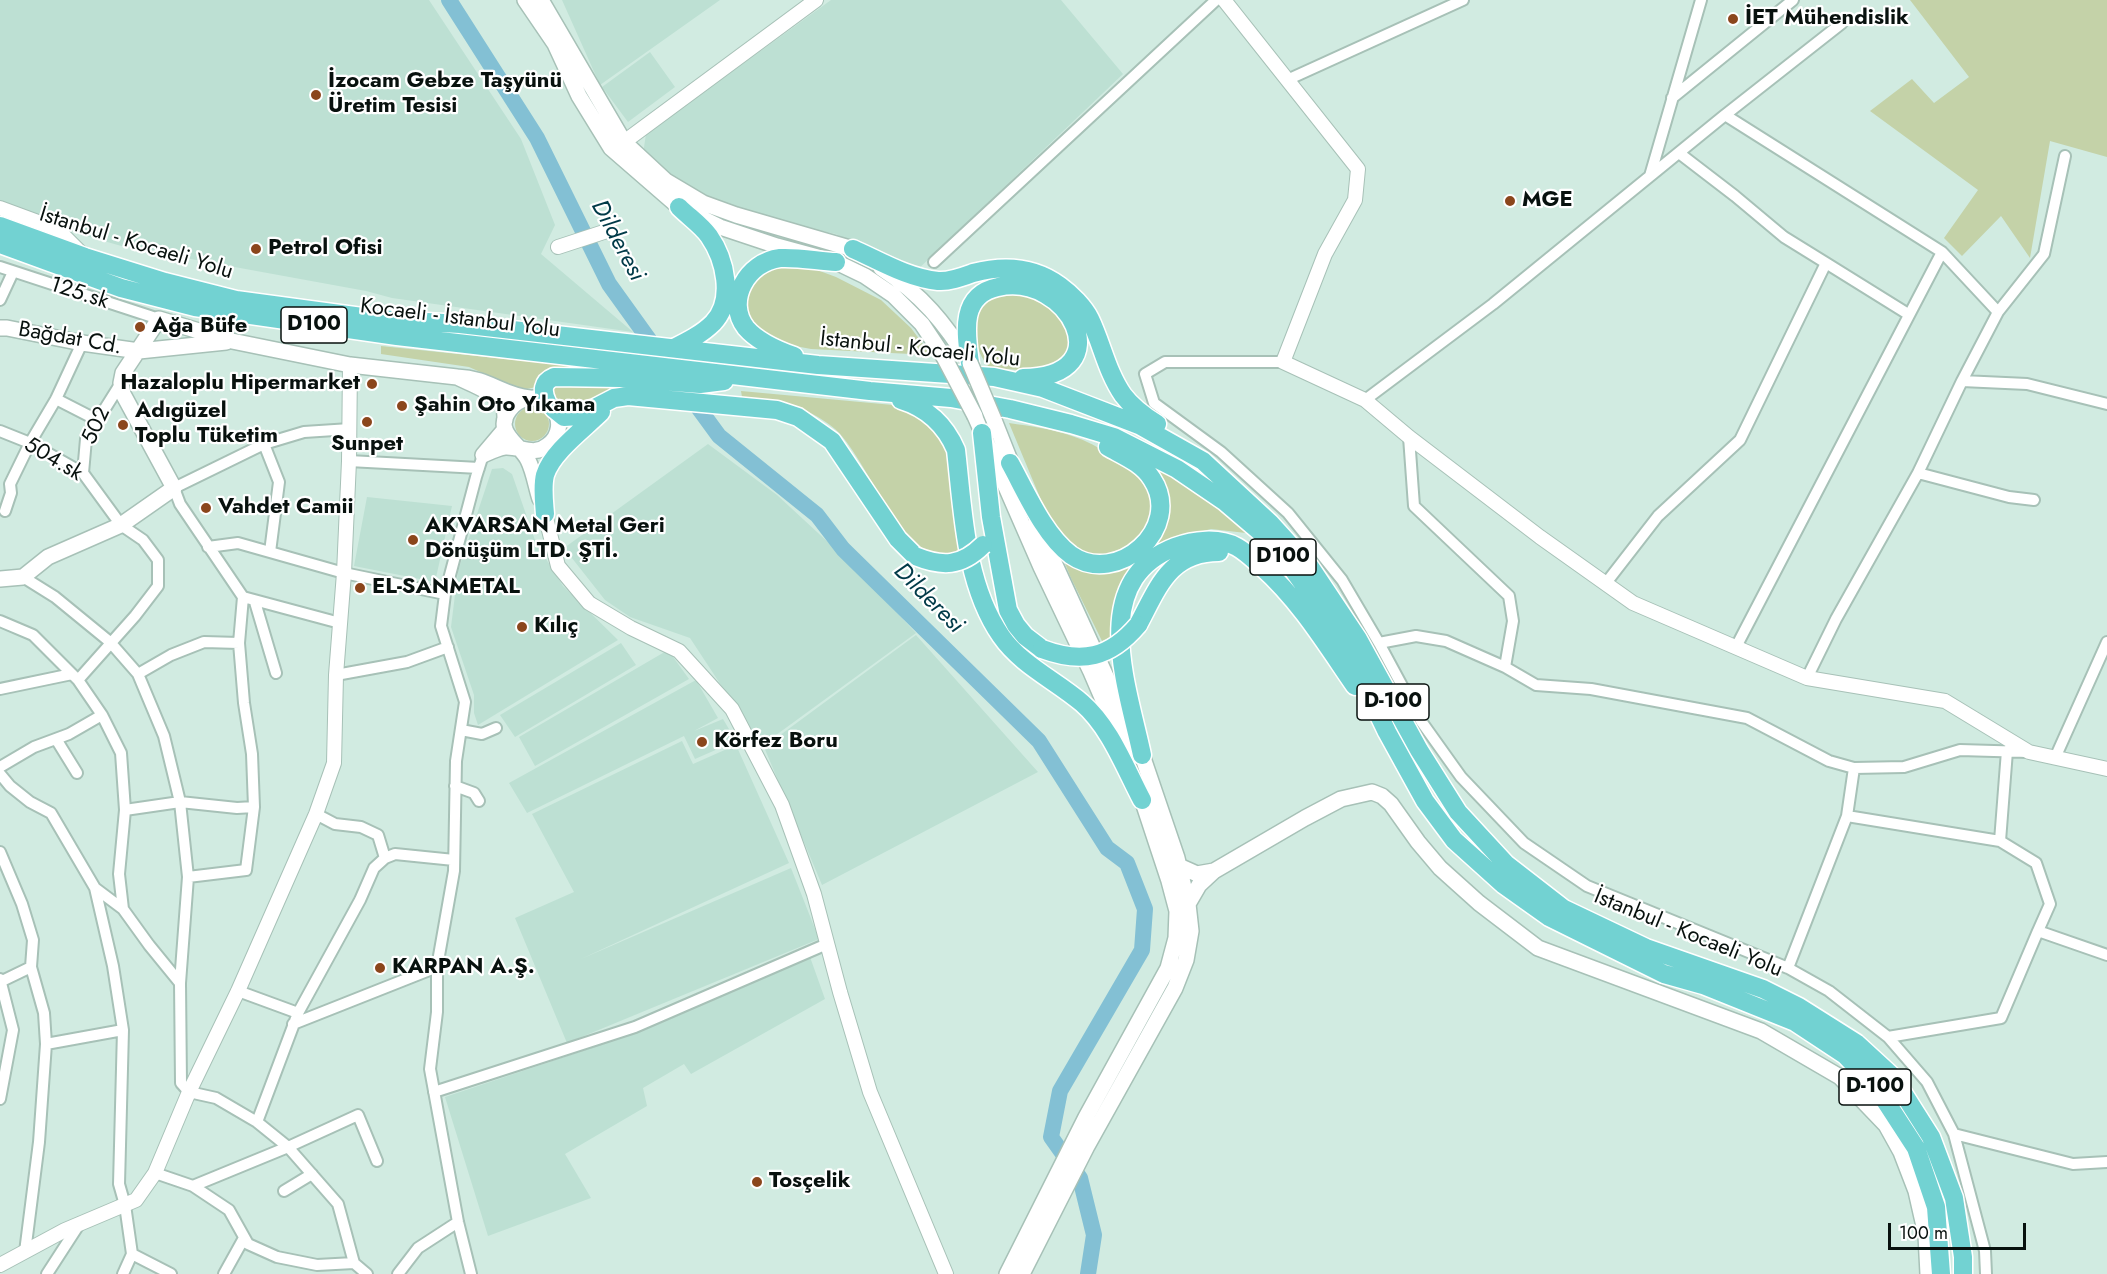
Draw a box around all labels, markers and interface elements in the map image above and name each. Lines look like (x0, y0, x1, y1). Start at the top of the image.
place label: İET Mühendislik (1745, 6, 1909, 32)
marker: İET Mühendislik (1726, 12, 1740, 26)
place label: İzocam Gebze Taşyünü Üretim Tesisi (328, 69, 562, 120)
marker: İzocam Gebze Taşyünü Üretim Tesisi (309, 88, 323, 102)
place label: MGE (1522, 188, 1573, 214)
marker: MGE (1503, 194, 1517, 208)
water label: Dilderesi (584, 196, 650, 286)
street label: İstanbul - Kocaeli Yolu (36, 202, 236, 286)
place label: Petrol Ofisi (268, 236, 383, 262)
marker: Petrol Ofisi (249, 242, 263, 256)
street label: 125.sk (46, 272, 112, 316)
street label: Kocaeli - İstanbul Yolu (359, 294, 561, 344)
road number: D100 (281, 307, 347, 343)
place label: Ağa Büfe (152, 314, 247, 340)
street label: Bağdat Cd. (16, 317, 124, 361)
marker: Ağa Büfe (133, 320, 147, 334)
street label: İstanbul - Kocaeli Yolu (819, 326, 1021, 374)
place label: Hazaloplu Hipermarket (120, 371, 360, 397)
marker: Hazaloplu Hipermarket (365, 377, 379, 391)
place label: Şahin Oto Yıkama (414, 393, 595, 419)
place label: Adıgüzel Toplu Tüketim (135, 399, 278, 451)
marker: Şahin Oto Yıkama (395, 399, 409, 413)
street label: 502 (77, 403, 117, 449)
marker: Sunpet (360, 415, 374, 429)
marker: Adıgüzel Toplu Tüketim (116, 418, 130, 432)
street label: 504.sk (19, 432, 87, 488)
place label: Sunpet (331, 432, 403, 458)
place label: Vahdet Camii (218, 495, 354, 521)
marker: Vahdet Camii (199, 501, 213, 515)
place label: AKVARSAN Metal Geri Dönüşüm LTD. ŞTİ. (425, 514, 665, 566)
marker: AKVARSAN Metal Geri Dönüşüm LTD. ŞTİ. (406, 533, 420, 547)
road number: D100 (1250, 539, 1316, 575)
water label: Dilderesi (887, 558, 969, 640)
place label: EL-SANMETAL (372, 575, 520, 601)
marker: EL-SANMETAL (353, 581, 367, 595)
place label: Kılıç (534, 614, 578, 640)
marker: Kılıç (515, 620, 529, 634)
road number: D-100 (1357, 684, 1429, 720)
place label: Körfez Boru (714, 729, 838, 755)
marker: Körfez Boru (695, 735, 709, 749)
street label: İstanbul - Kocaeli Yolu (1590, 884, 1786, 984)
place label: KARPAN A.Ş. (392, 955, 535, 981)
marker: KARPAN A.Ş. (373, 961, 387, 975)
road number: D-100 (1839, 1069, 1911, 1105)
place label: Tosçelik (769, 1169, 850, 1195)
marker: Tosçelik (750, 1175, 764, 1189)
scale bar (1891, 1211, 2029, 1249)
text: 100 m (1899, 1220, 1948, 1246)

